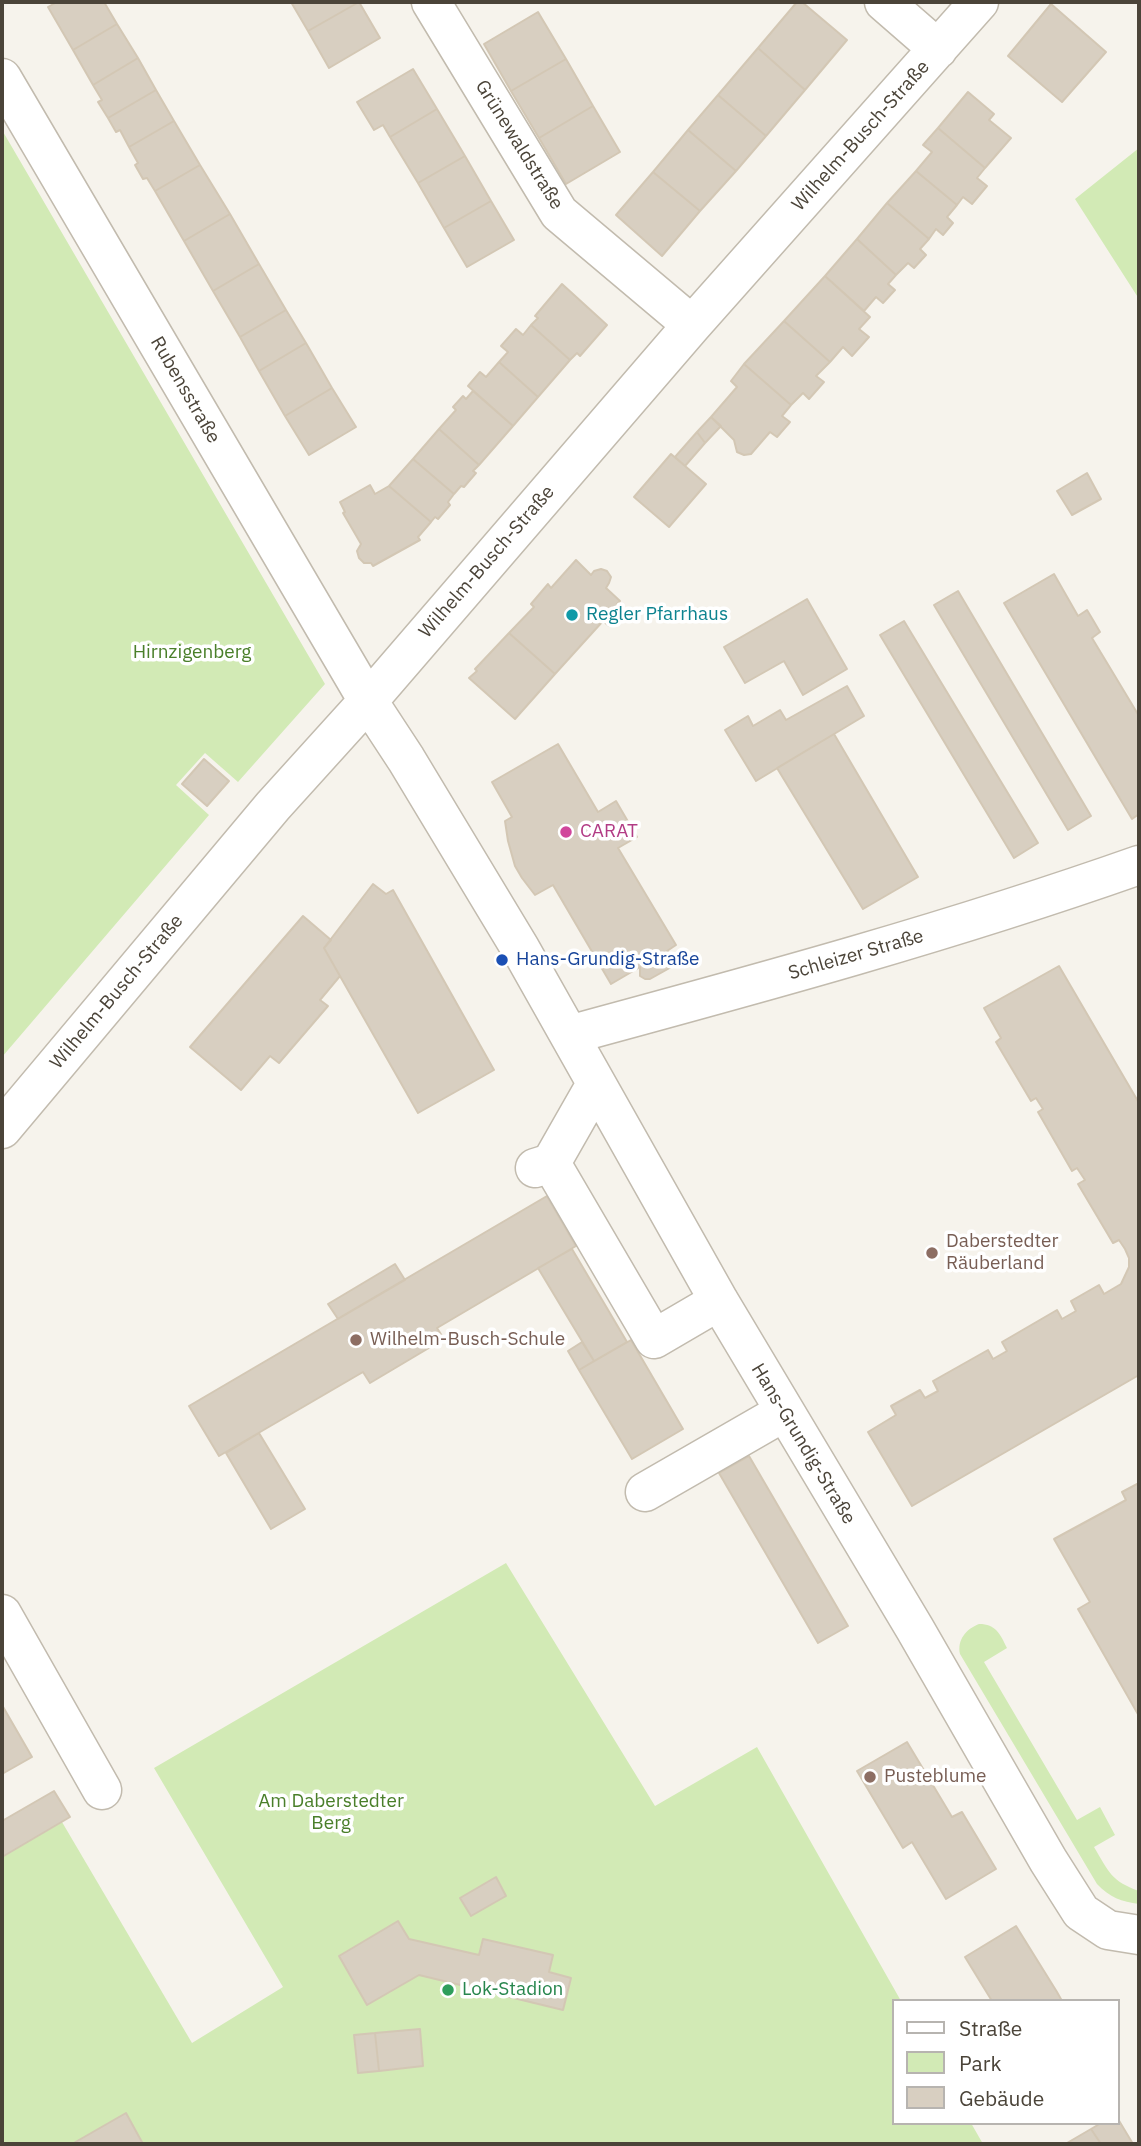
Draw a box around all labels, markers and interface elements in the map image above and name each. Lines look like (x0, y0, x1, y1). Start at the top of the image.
street label: Wilhelm-Busch-Straße (787, 56, 935, 216)
street label: Grünewaldstraße (470, 76, 568, 214)
street label: Rubensstraße (145, 332, 225, 448)
street label: Wilhelm-Busch-Straße (415, 481, 559, 643)
place label: Regler Pfarrhaus (586, 604, 728, 626)
marker: Regler Pfarrhaus (564, 607, 580, 623)
park label: Hirnzigenberg (133, 642, 251, 664)
place label: CARAT (580, 821, 638, 843)
marker: CARAT (558, 824, 574, 840)
street label: Wilhelm-Busch-Straße (46, 910, 188, 1074)
street label: Schleizer Straße (786, 925, 926, 985)
place label: Hans-Grundig-Straße (516, 949, 699, 971)
marker: Hans-Grundig-Straße (494, 952, 510, 968)
place label: Daberstedter Räuberland (946, 1231, 1058, 1275)
marker: Daberstedter Räuberland (924, 1245, 940, 1261)
place label: Wilhelm-Busch-Schule (370, 1329, 565, 1351)
marker: Wilhelm-Busch-Schule (348, 1332, 364, 1348)
street label: Hans-Grundig-Straße (746, 1360, 860, 1528)
place label: Pusteblume (884, 1766, 986, 1788)
marker: Pusteblume (862, 1769, 878, 1785)
park label: Am Daberstedter Berg (258, 1791, 404, 1835)
place label: Lok-Stadion (462, 1979, 563, 2001)
marker: Lok-Stadion (440, 1982, 456, 1998)
legend (892, 1999, 1120, 2125)
text: Straße (959, 2014, 1022, 2042)
text: Park (959, 2049, 1002, 2077)
text: Gebäude (959, 2084, 1044, 2112)

